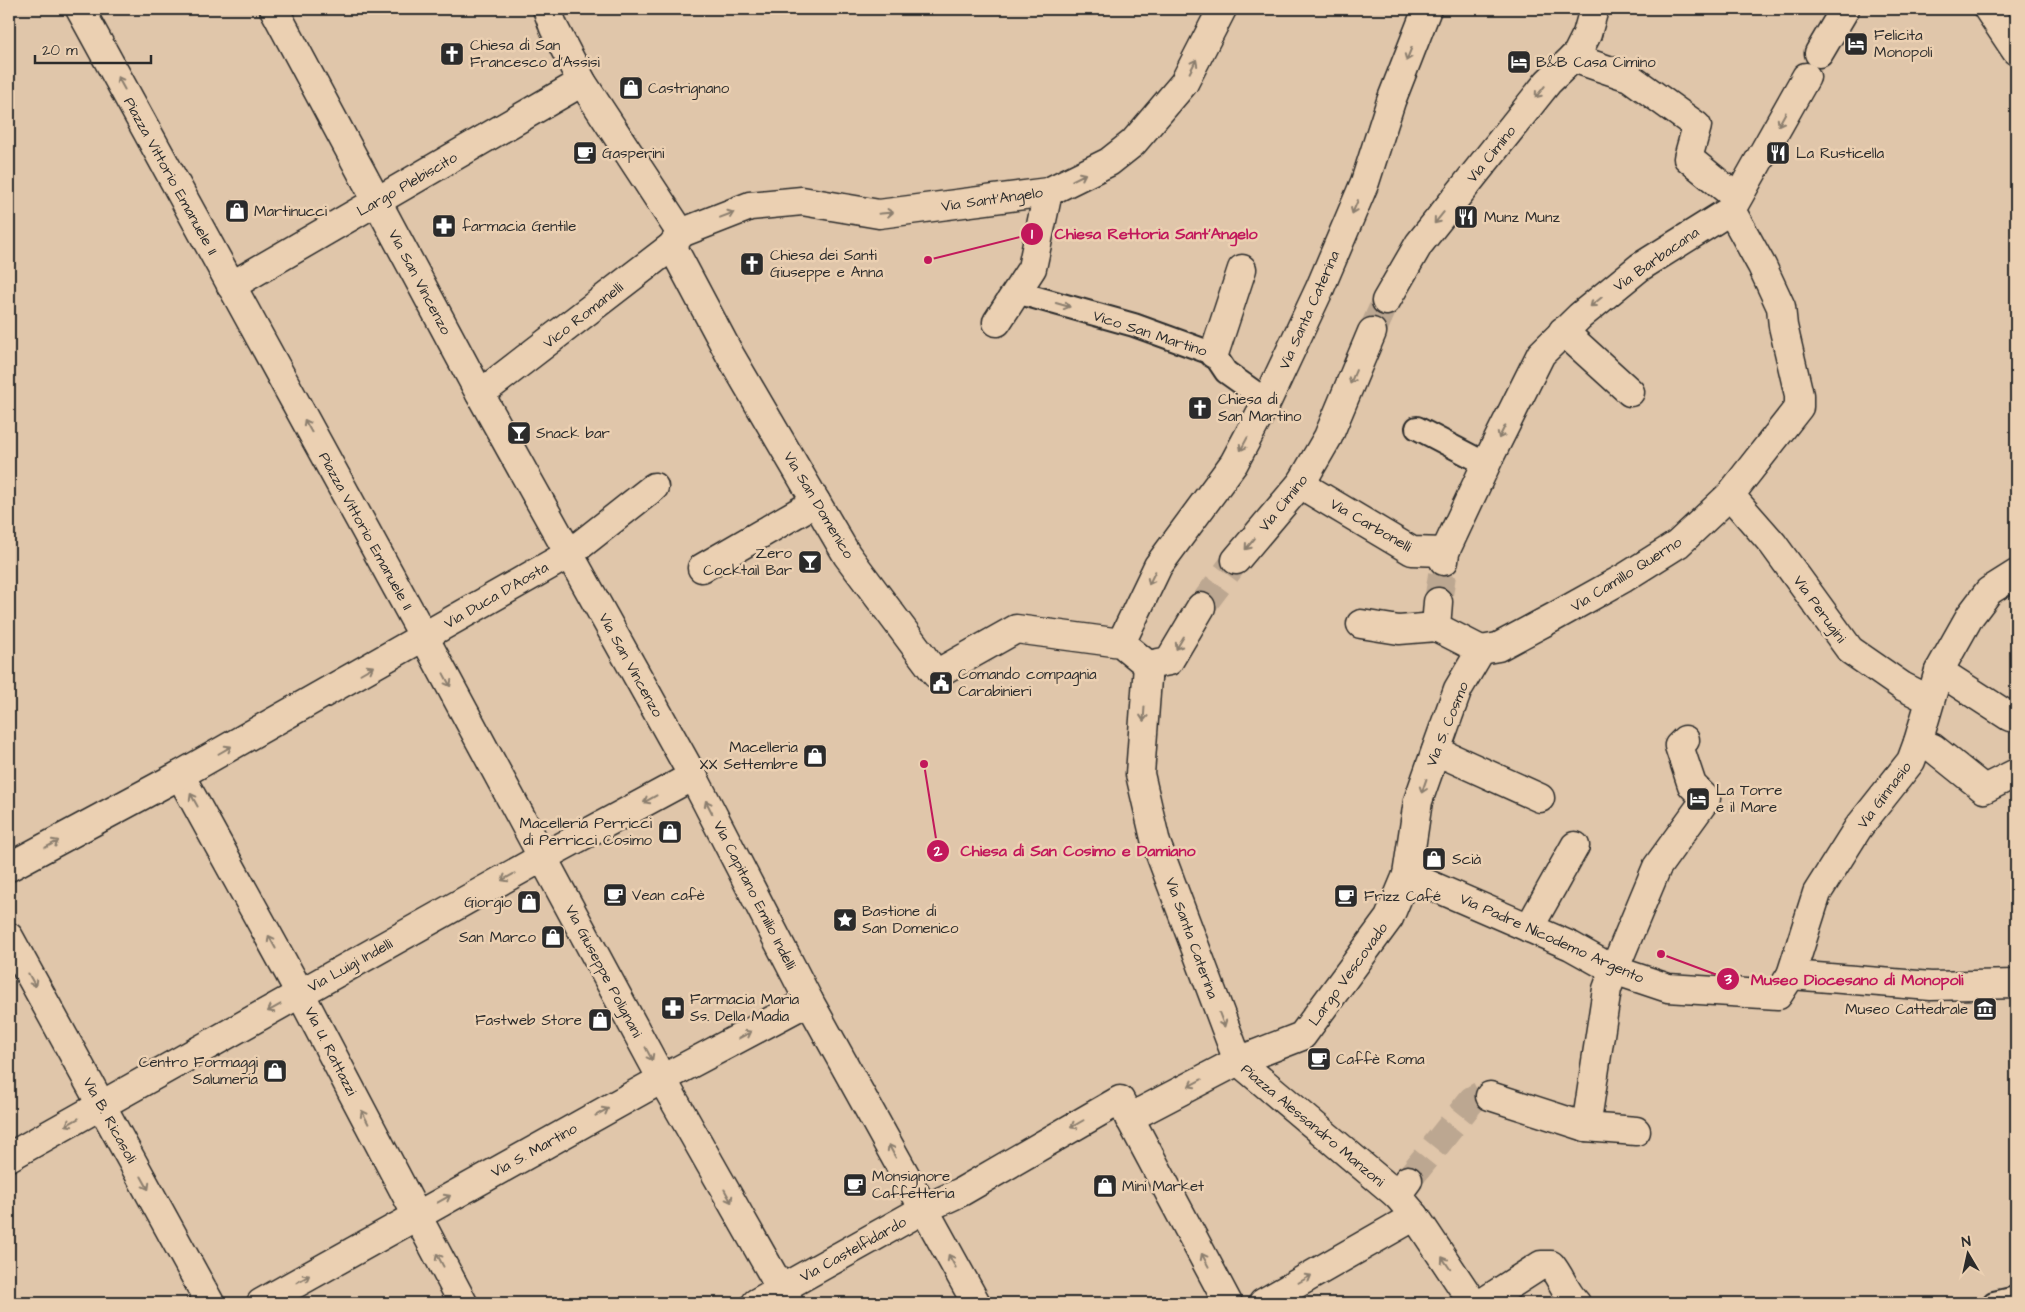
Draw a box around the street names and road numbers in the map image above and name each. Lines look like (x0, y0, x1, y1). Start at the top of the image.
street label: Piazza Vittorio Emanuele II (118, 93, 223, 259)
street label: Via Cimino (1462, 121, 1521, 187)
street label: Largo Plebiscito (353, 147, 462, 223)
street label: Via Sant'Angelo (940, 182, 1045, 218)
street label: Via Barbacana (1609, 222, 1704, 297)
street label: Via San Vincenzo (383, 226, 456, 339)
street label: Via Santa Caterina (1274, 247, 1345, 373)
street label: Vico Romanelli (539, 277, 628, 353)
street label: Vico San Martino (1090, 305, 1210, 362)
street label: Piazza Vittorio Emanuele II (313, 448, 418, 614)
street label: Via San Domenico (778, 448, 859, 563)
street label: Via Cimino (1254, 470, 1313, 536)
street label: Via Carbonelli (1326, 494, 1416, 558)
street label: Via Camillo Querno (1567, 531, 1686, 617)
street label: Via Duca D'Aosta (440, 557, 553, 634)
street label: Via Perugini (1787, 571, 1852, 648)
street label: Via San Vincenzo (593, 609, 668, 722)
street label: Via S. Cosmo (1421, 678, 1474, 770)
street label: Via Ginnasio (1852, 757, 1917, 833)
street label: Via Capitano Emilio Indelli (708, 817, 802, 974)
street label: Via Santa Caterina (1160, 874, 1223, 1002)
street label: Via Padre Nicodemo Argento (1456, 888, 1648, 990)
street label: Via Giuseppe Polignani (559, 901, 648, 1042)
street label: Largo Vescovado (1304, 918, 1394, 1031)
street label: Via Luigi Indelli (304, 933, 398, 998)
street label: Via U. Rattazzi (299, 1003, 362, 1100)
street label: Piazza Alessandro Manzoni (1236, 1059, 1390, 1192)
street label: Via B. Ricasoli (77, 1074, 142, 1167)
street label: Via S. Martino (487, 1118, 582, 1183)
street label: Via Castelfidardo (796, 1211, 911, 1287)

